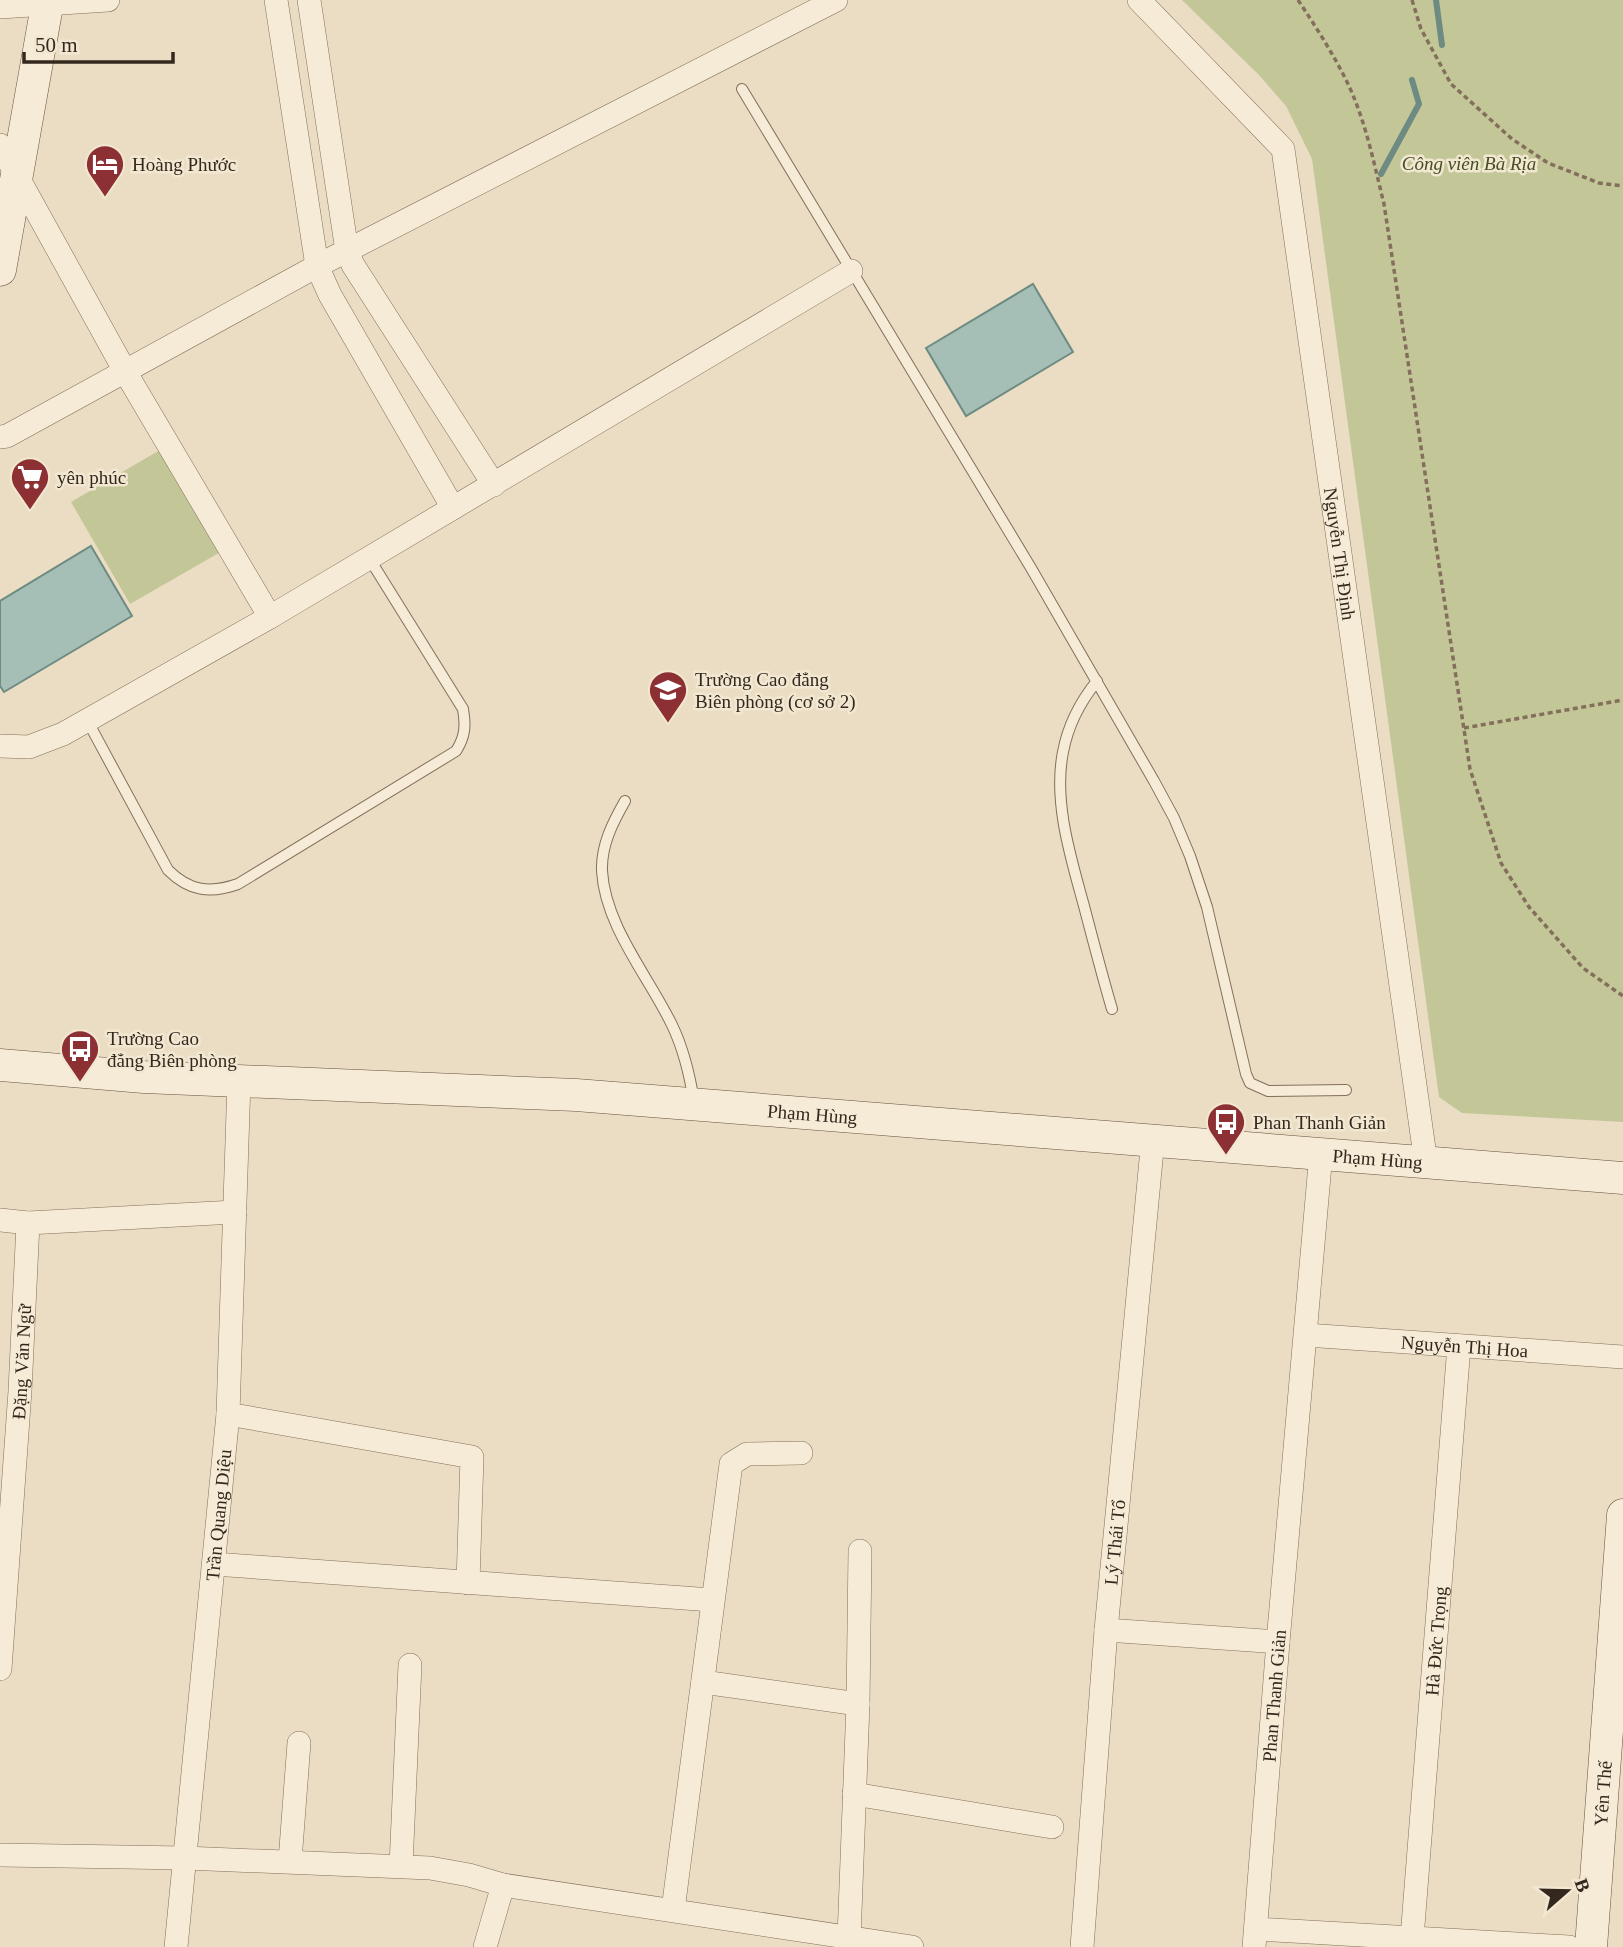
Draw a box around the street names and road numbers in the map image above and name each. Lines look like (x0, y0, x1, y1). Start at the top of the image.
street label: Nguyễn Thị Định (1320, 486, 1360, 622)
street label: Phạm Hùng (767, 1100, 859, 1128)
street label: Phạm Hùng (1332, 1145, 1424, 1173)
street label: Đặng Văn Ngữ (7, 1303, 35, 1420)
street label: Nguyễn Thị Hoa (1400, 1331, 1529, 1361)
street label: Trần Quang Diệu (201, 1448, 235, 1582)
street label: Lý Thái Tổ (1100, 1499, 1129, 1586)
street label: Hà Đức Trọng (1421, 1585, 1450, 1696)
street label: Phan Thanh Giản (1258, 1628, 1290, 1763)
street label: Yên Thế (1589, 1759, 1615, 1827)

